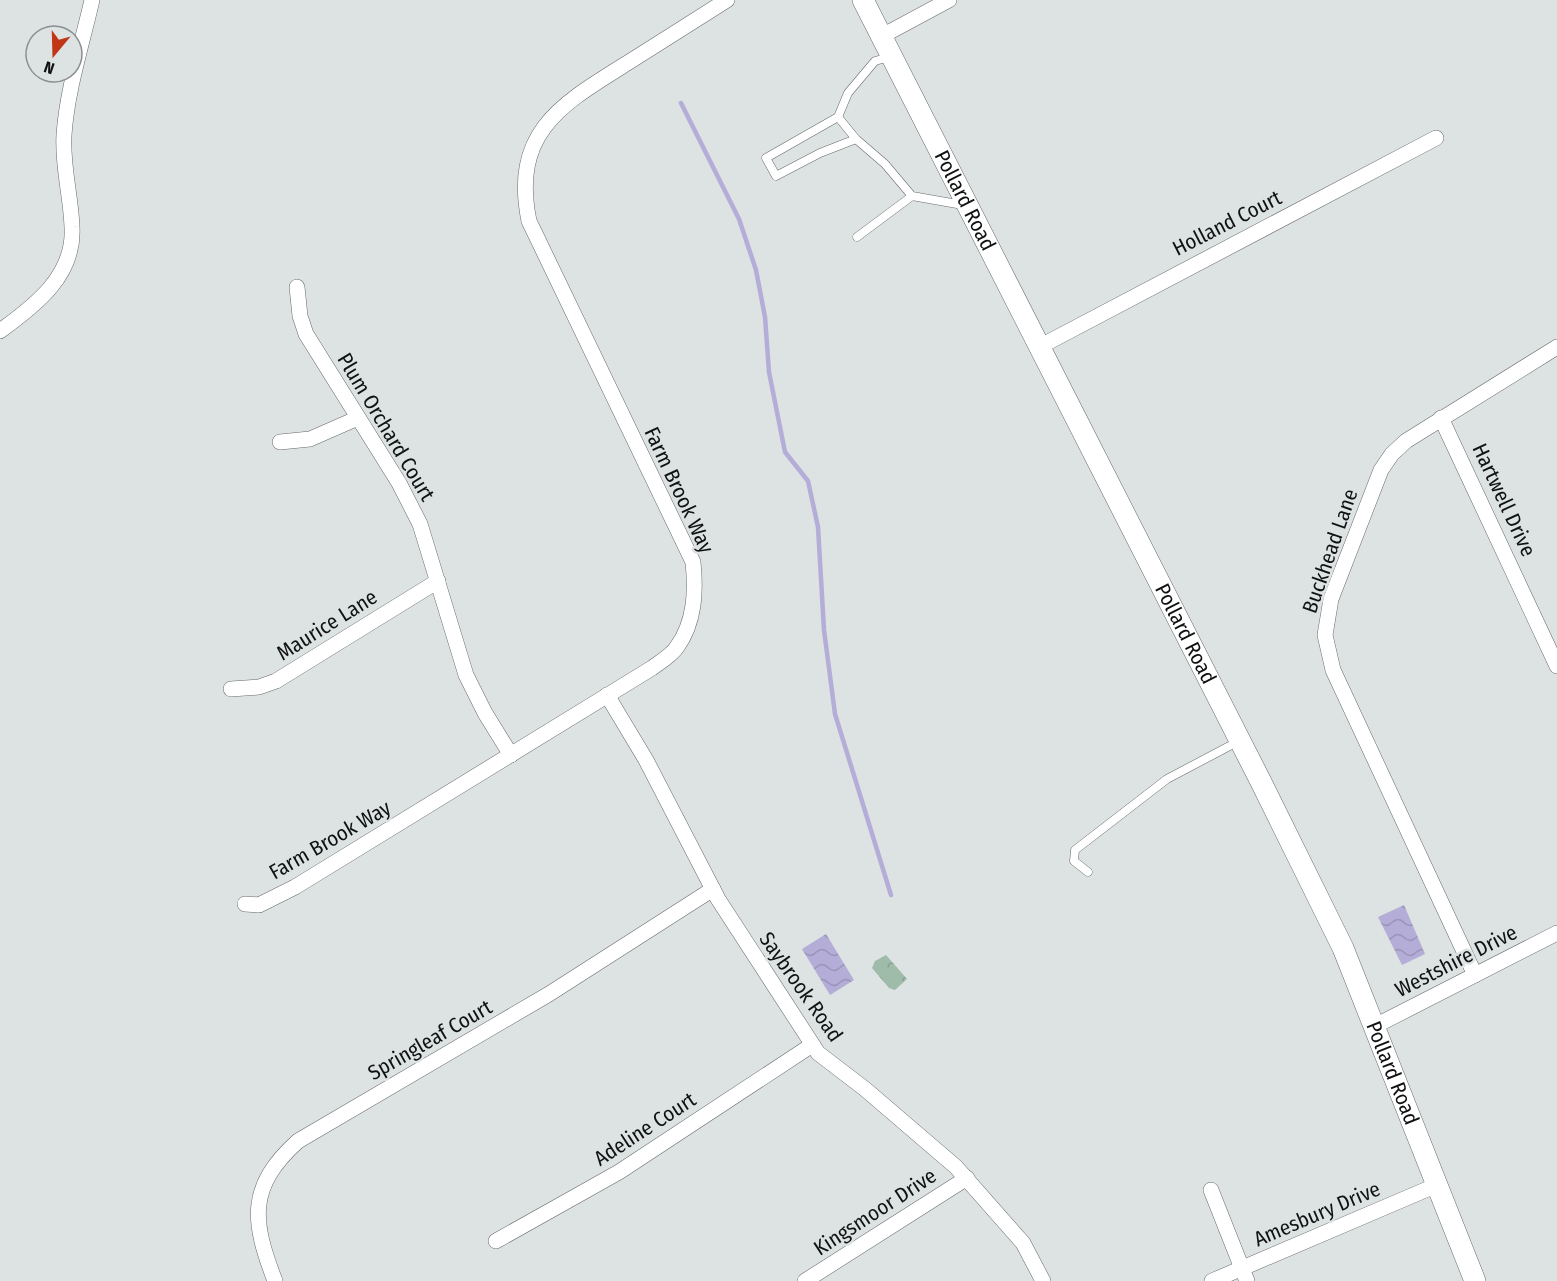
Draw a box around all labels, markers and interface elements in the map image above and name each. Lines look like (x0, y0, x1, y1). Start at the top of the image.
north arrow (24, 24, 84, 84)
text: N (42, 57, 57, 78)
street label: Pollard Road (929, 146, 1001, 255)
street label: Holland Court (1168, 184, 1286, 262)
street label: Plum Orchard Court (332, 348, 440, 506)
street label: Farm Brook Way (638, 423, 720, 558)
street label: Hartwell Drive (1466, 439, 1542, 561)
street label: Buckhead Lane (1297, 485, 1363, 617)
street label: Pollard Road (1149, 579, 1222, 688)
street label: Maurice Lane (272, 584, 382, 666)
street label: Farm Brook Way (265, 794, 396, 885)
street label: Westshire Drive (1391, 919, 1521, 1003)
street label: Saybrook Road (754, 927, 848, 1047)
street label: Springleaf Court (363, 994, 497, 1086)
street label: Pollard Road (1360, 1017, 1425, 1128)
street label: Adeline Court (589, 1086, 701, 1172)
street label: Kingsmoor Drive (809, 1163, 941, 1261)
street label: Amesbury Drive (1250, 1176, 1384, 1252)

